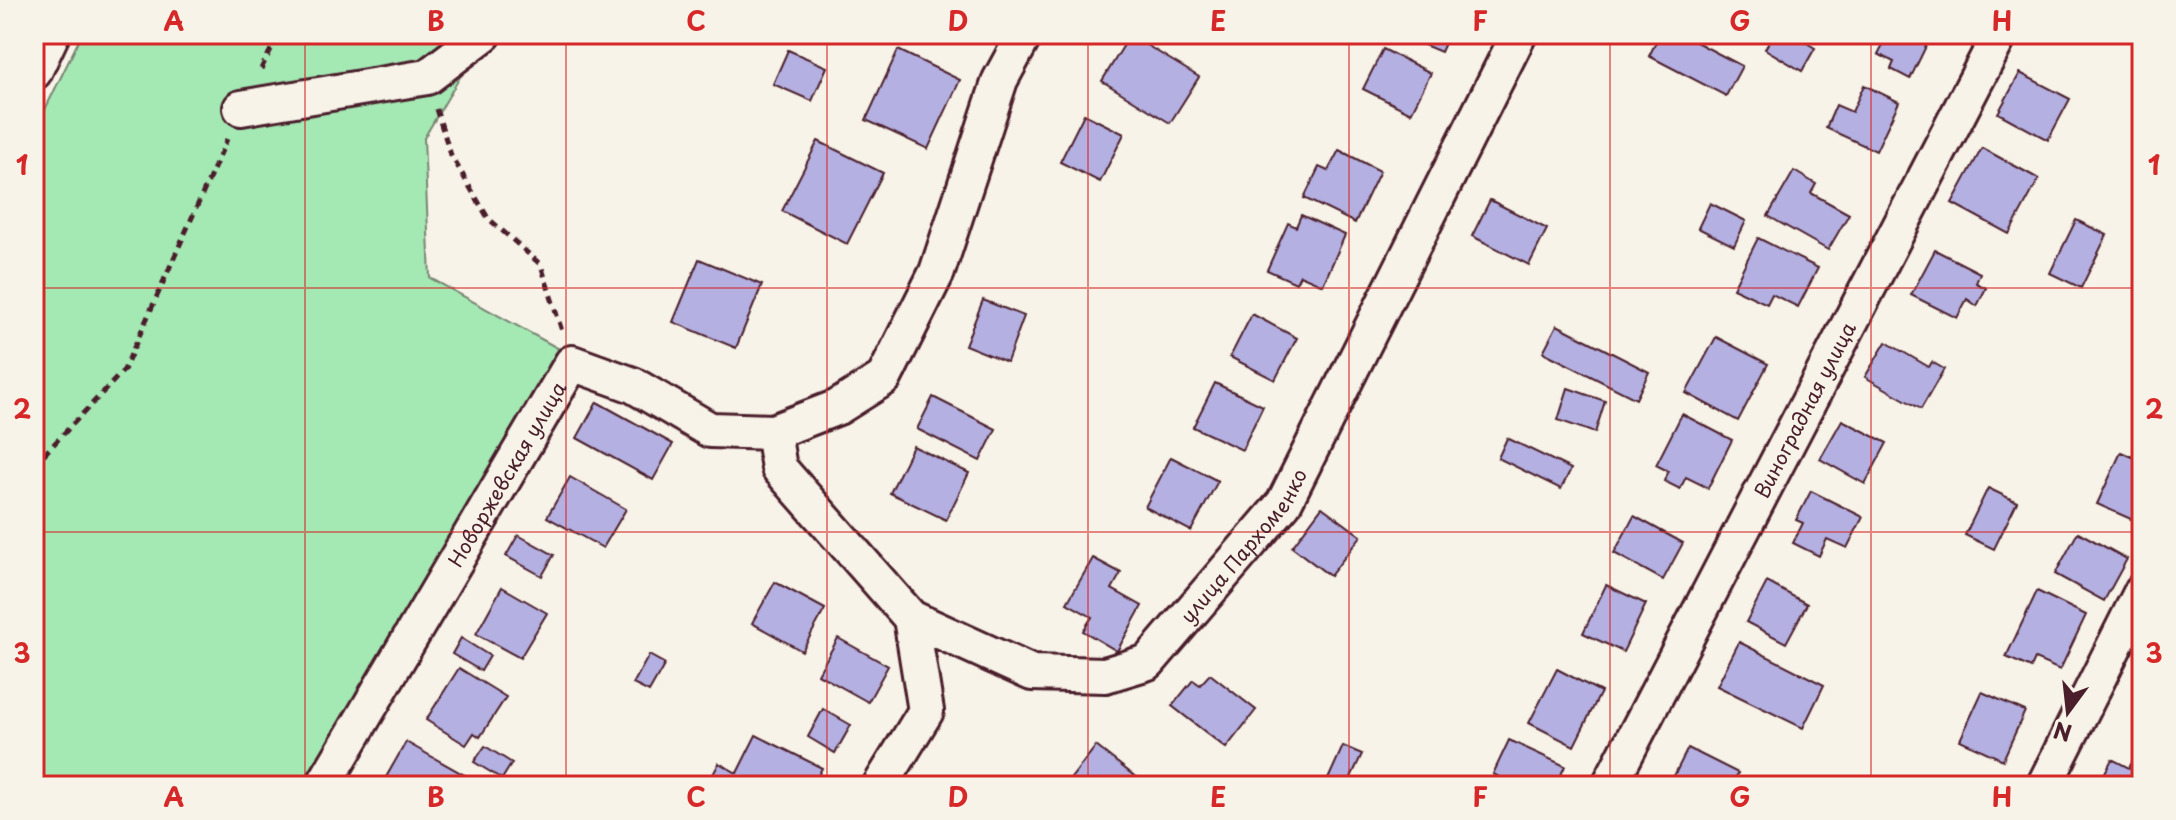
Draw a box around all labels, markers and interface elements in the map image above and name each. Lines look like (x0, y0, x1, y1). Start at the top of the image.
text: A (164, 1, 184, 40)
text: B (427, 1, 445, 40)
text: C (686, 1, 706, 40)
text: D (948, 1, 968, 40)
text: E (1210, 1, 1226, 40)
text: F (1472, 1, 1488, 40)
text: G (1729, 1, 1751, 40)
text: H (1992, 1, 2012, 40)
text: 1 (16, 145, 28, 184)
text: 1 (2148, 145, 2160, 184)
street label: Виноградная улица (1746, 316, 1863, 503)
street label: Новоржевская улица (440, 375, 573, 573)
text: 2 (13, 389, 31, 428)
text: 2 (2145, 389, 2163, 428)
street label: улица Пархоменко (1173, 463, 1314, 629)
text: 3 (13, 633, 31, 672)
text: 3 (2145, 633, 2163, 672)
north arrow (2028, 672, 2108, 752)
text: N (2050, 715, 2075, 751)
text: A (164, 777, 184, 816)
text: B (427, 777, 445, 816)
text: C (686, 777, 706, 816)
text: D (948, 777, 968, 816)
text: E (1210, 777, 1226, 816)
text: F (1472, 777, 1488, 816)
text: G (1729, 777, 1751, 816)
text: H (1992, 777, 2012, 816)

